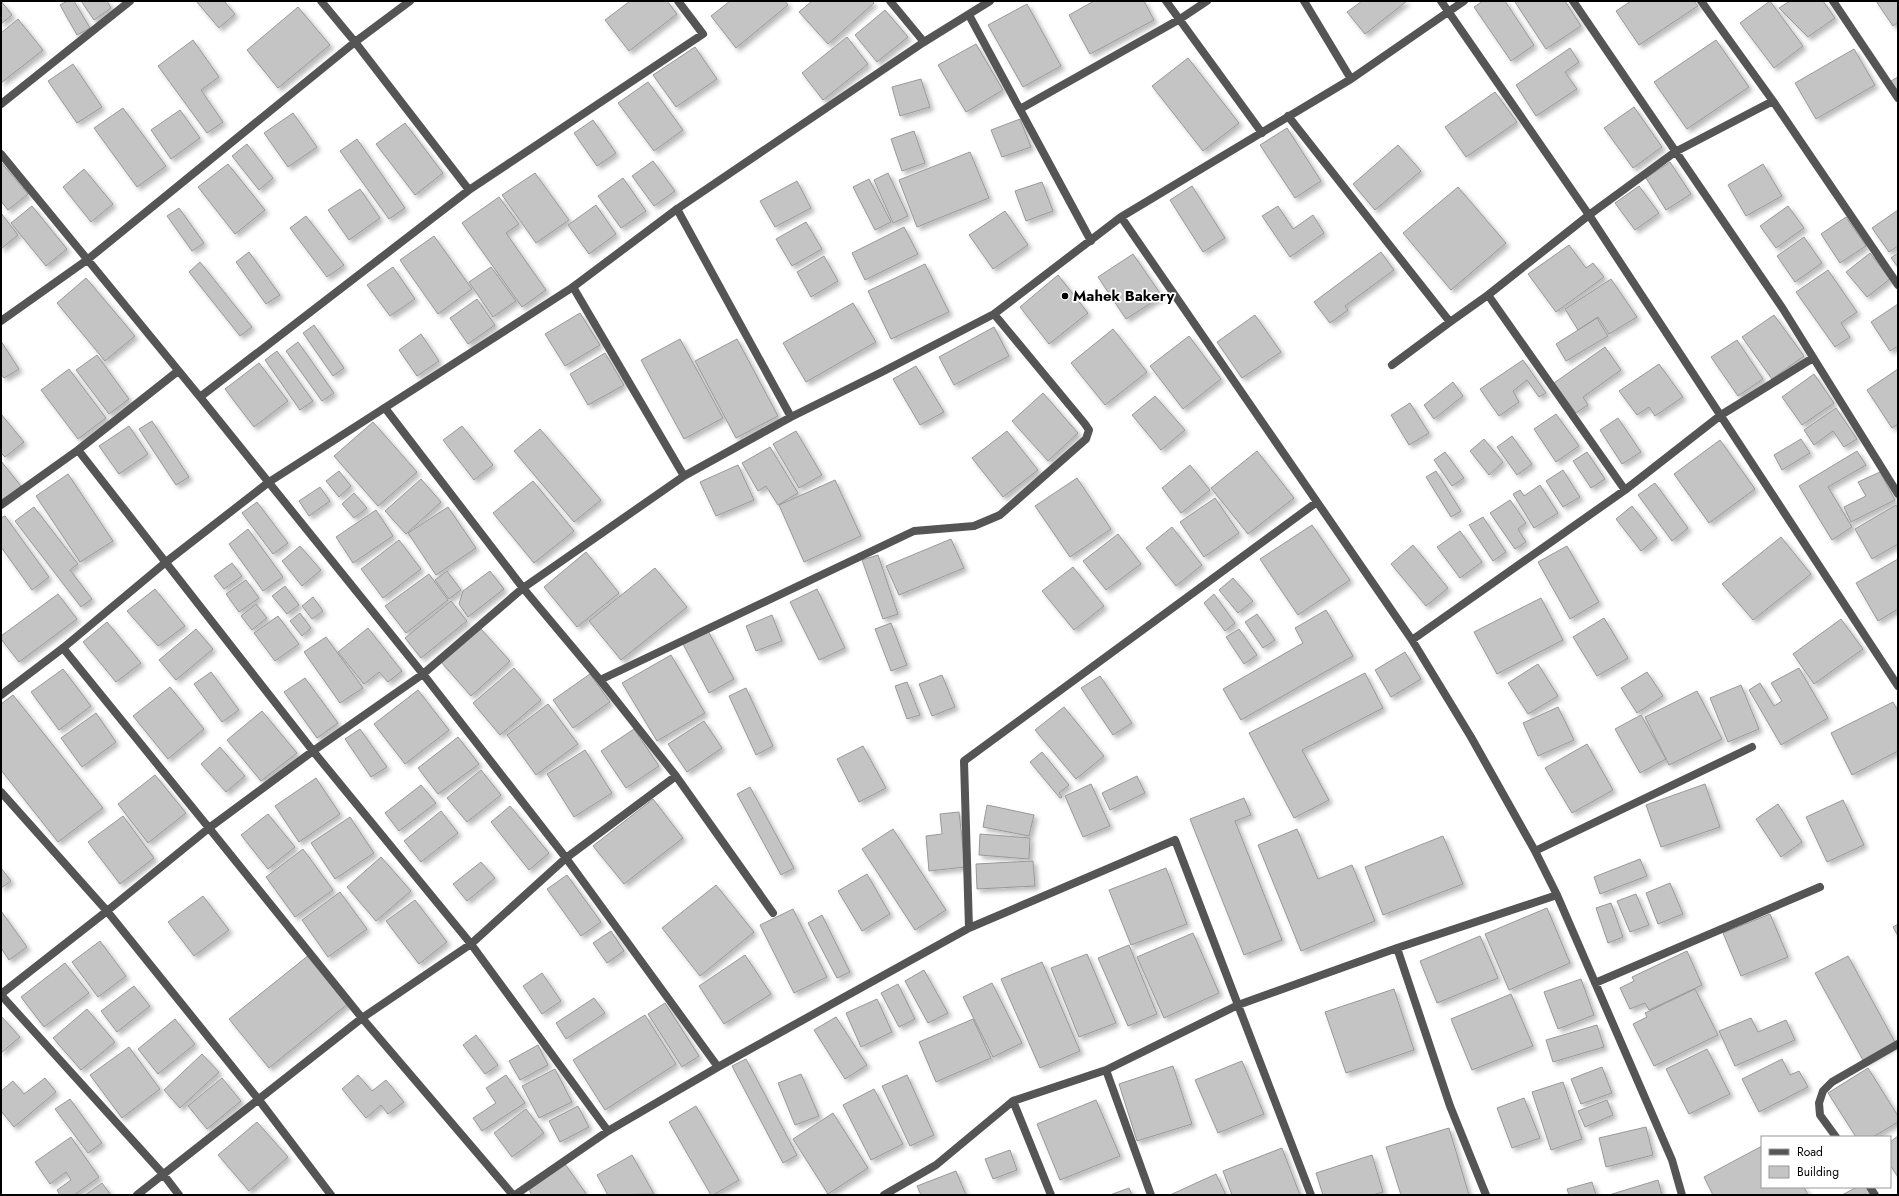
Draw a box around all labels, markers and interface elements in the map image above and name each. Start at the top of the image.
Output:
place label: Mahek Bakery [1073,285,1174,307]
marker: Mahek Bakery [1060,291,1070,301]
legend [1761,1136,1891,1188]
text: Road [1797,1143,1823,1161]
text: Building [1797,1163,1839,1181]

